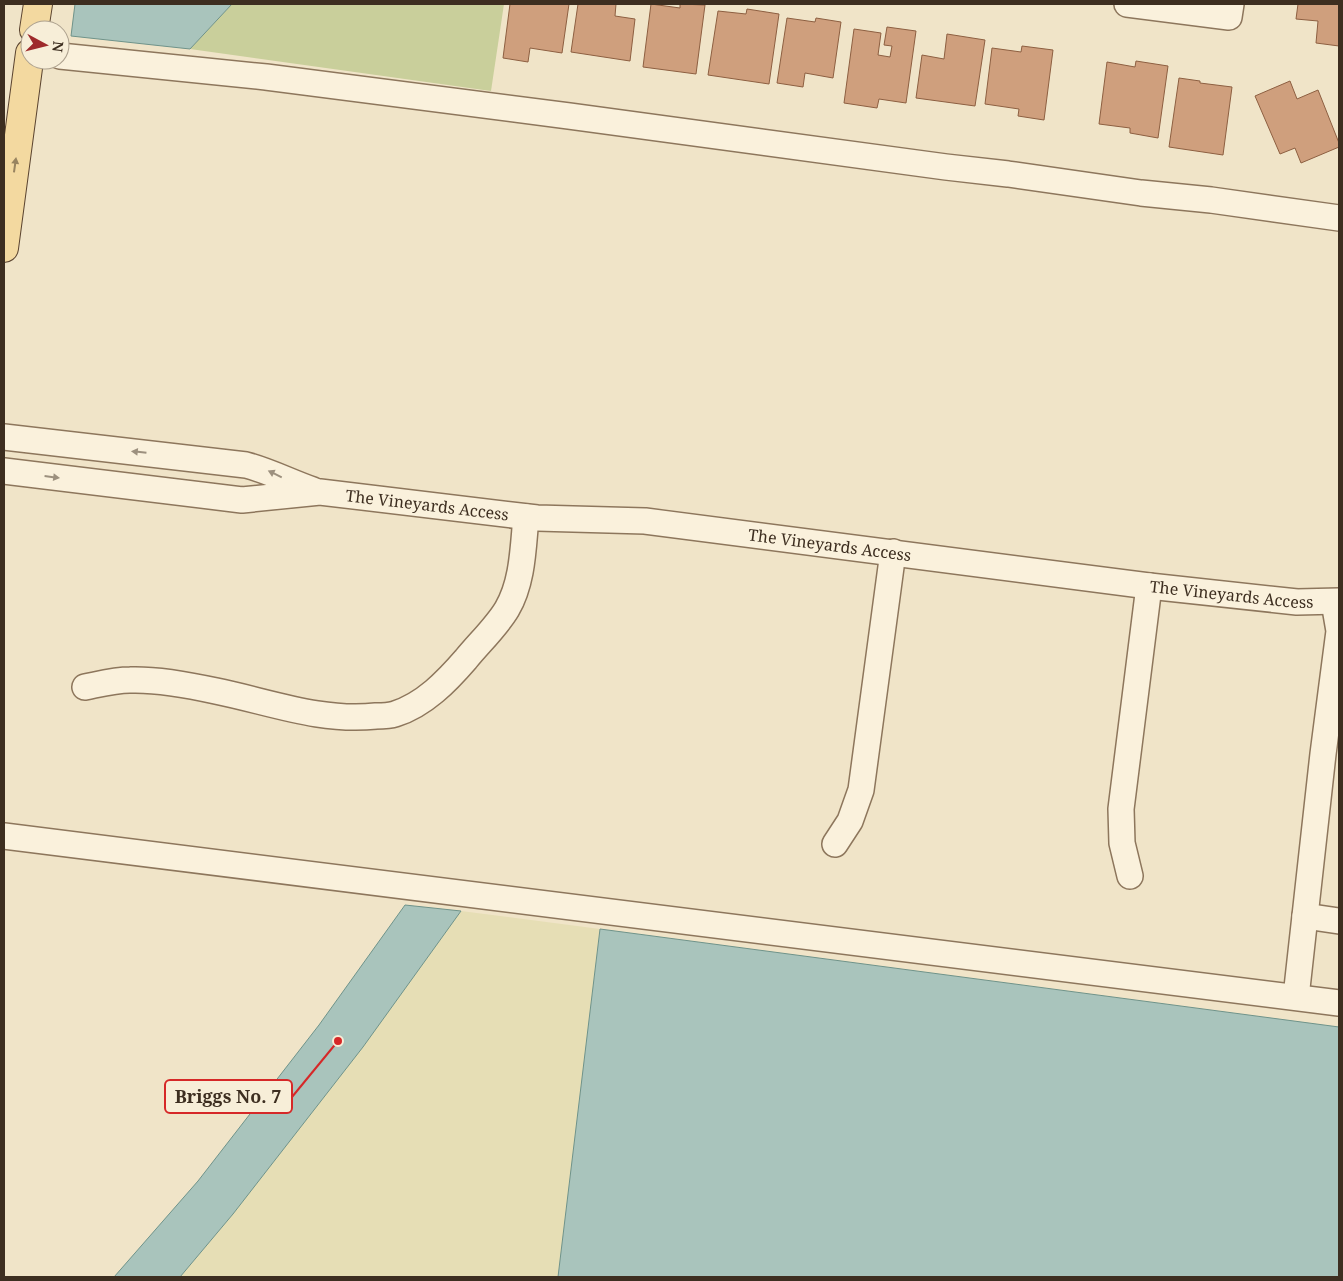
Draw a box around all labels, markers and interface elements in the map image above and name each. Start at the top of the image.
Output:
north arrow [20,20,70,70]
text: N [48,40,69,53]
one-way arrow [11,157,19,173]
one-way arrow [130,448,146,456]
one-way arrow [268,470,282,478]
one-way arrow [44,473,60,481]
street label: The Vineyards Access [344,484,510,526]
street label: The Vineyards Access [747,523,912,566]
street label: The Vineyards Access [1149,575,1314,613]
callout: Briggs No. 7 [165,1080,292,1113]
text: Briggs No. 7 [175,1084,281,1108]

